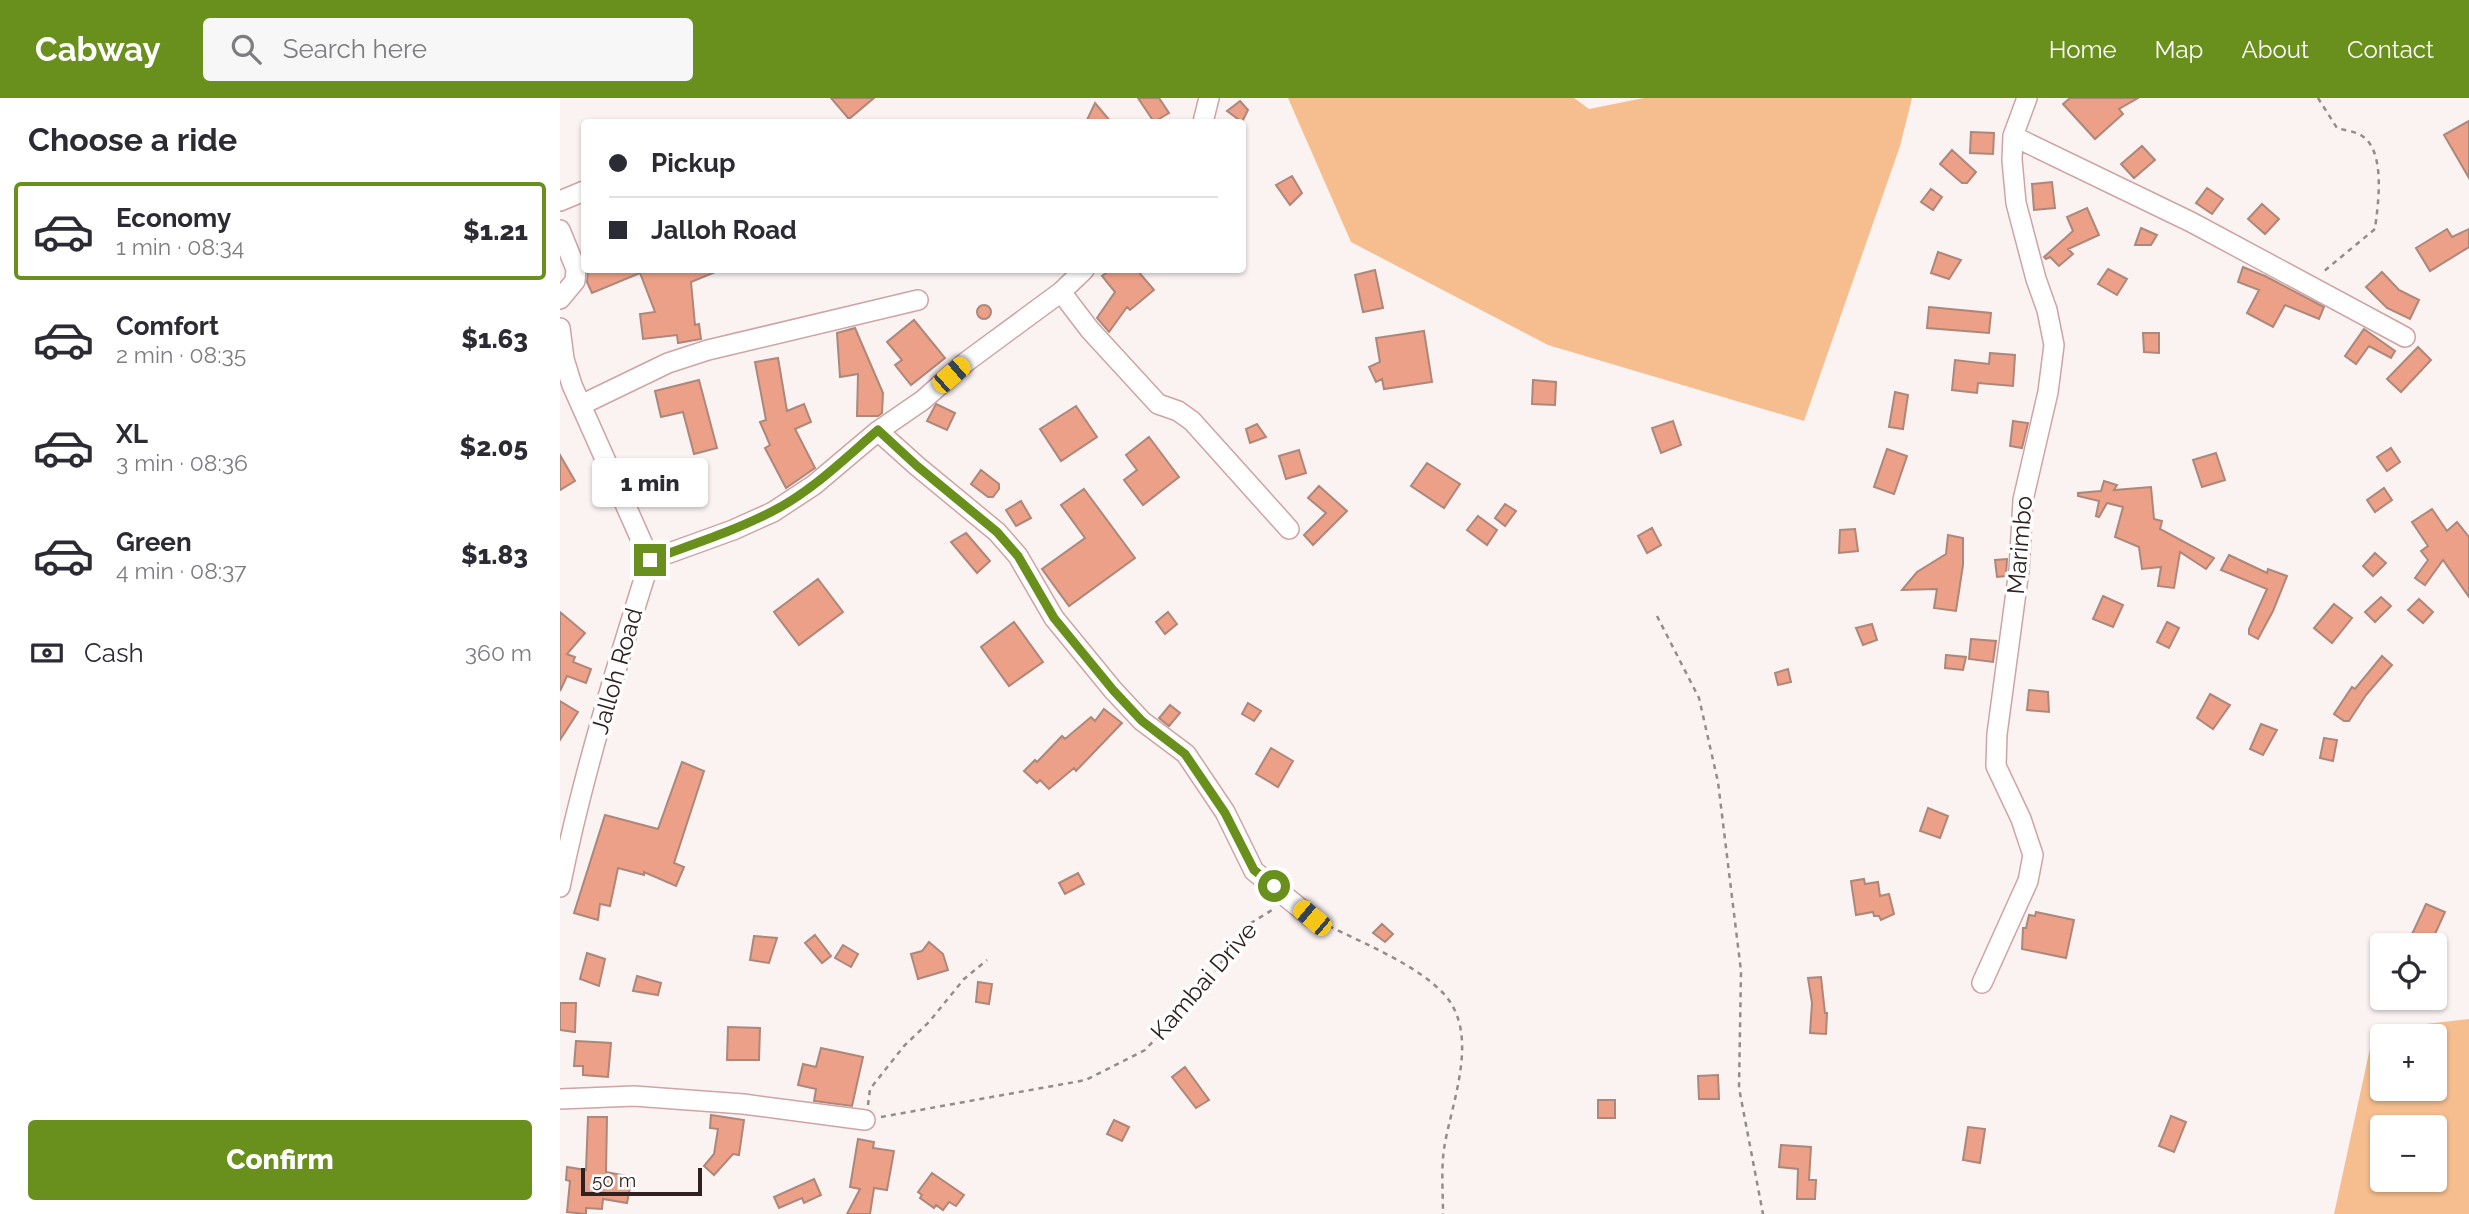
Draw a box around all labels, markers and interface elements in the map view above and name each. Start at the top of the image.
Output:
search box [203,18,693,81]
text: Cabway [35,30,161,69]
icon: search [227,30,265,68]
text: Search here [283,34,427,64]
text: Home [2049,35,2117,64]
text: Map [2155,35,2203,64]
text: About [2241,35,2309,64]
text: Contact [2347,35,2434,64]
text: Choose a ride [28,121,237,158]
text: Pickup [651,148,736,178]
icon: car [32,200,95,263]
text: Economy [116,203,231,233]
text: Jalloh Road [651,215,797,245]
text: $1.21 [463,216,528,246]
text: 1 min · 08:34 [116,233,244,260]
icon: car [32,308,95,371]
text: Comfort [116,311,219,341]
text: $1.63 [461,324,528,354]
text: 2 min · 08:35 [116,341,246,368]
car [929,353,974,397]
icon: car [32,416,95,479]
text: XL [116,419,148,449]
text: $2.05 [460,432,528,462]
text: 3 min · 08:36 [116,449,248,476]
callout: 1 min [592,458,708,508]
text: 1 min [620,469,680,496]
street label: Marimbo [2001,494,2038,595]
icon: car [32,524,95,587]
text: Green [116,527,192,557]
text: $1.83 [461,540,528,570]
route end [634,544,666,576]
text: 4 min · 08:37 [116,557,247,584]
street label: Jalloh Road [585,605,648,737]
icon: cash [28,634,66,672]
text: Cash [84,638,144,668]
text: 360 m [465,639,532,666]
route start [1258,870,1290,902]
car [1290,896,1335,940]
street label: Kambai Drive [1144,916,1263,1046]
map controls [2370,933,2447,1192]
button: locate [2370,933,2447,1010]
button: + [2370,1024,2447,1101]
button: − [2370,1115,2447,1192]
button: Confirm [28,1120,532,1200]
scale bar [581,1165,702,1197]
text: 50 m [592,1169,636,1191]

